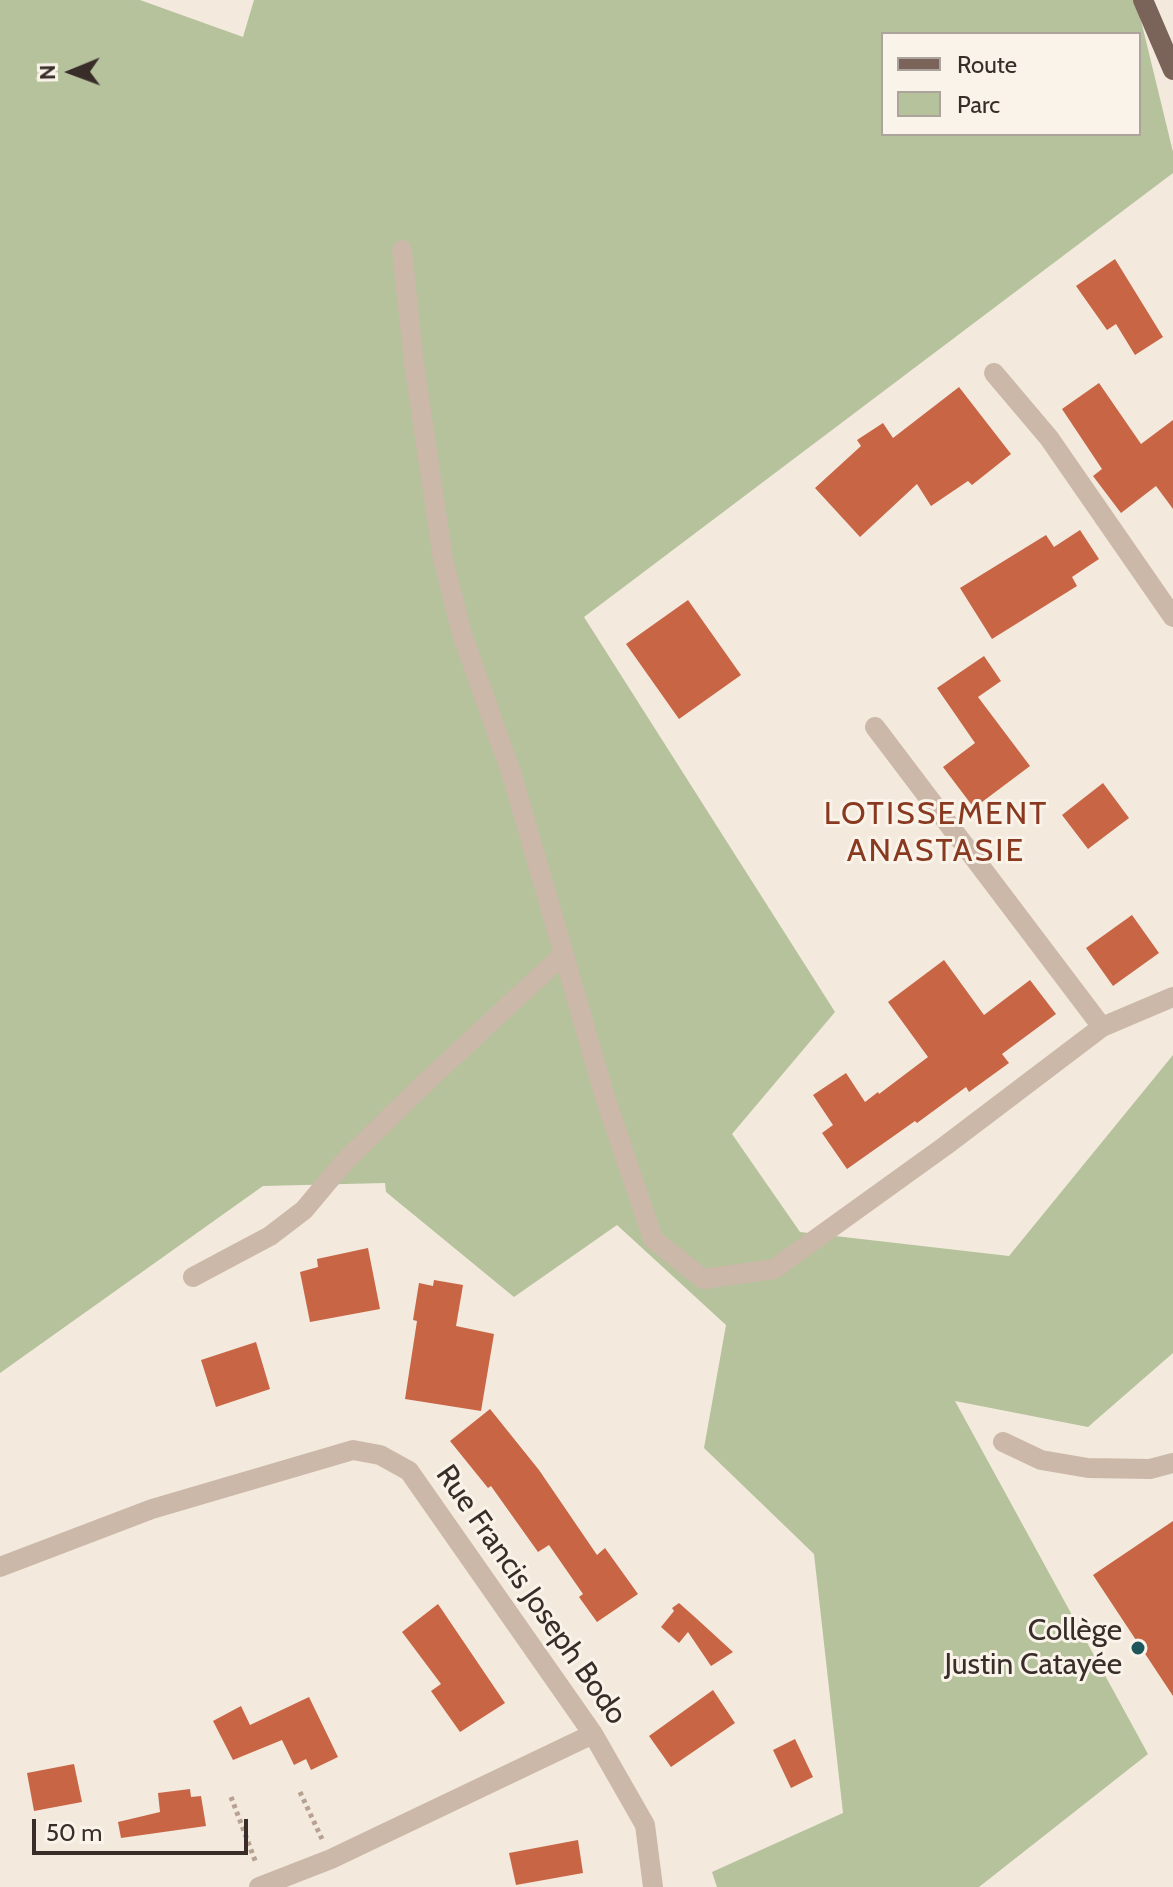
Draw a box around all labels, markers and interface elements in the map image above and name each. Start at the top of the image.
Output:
north arrow [32,32,112,112]
legend [881,32,1141,136]
text: Route [957,50,1017,79]
text: N [34,64,61,80]
text: Parc [957,90,1000,119]
district label: LOTISSEMENT ANASTASIE [824,796,1048,871]
street label: Rue Francis Joseph Bodo [428,1458,634,1732]
place label: Collège Justin Catayée [944,1613,1122,1684]
marker: Collège Justin Catayée [1129,1639,1147,1657]
scale bar [36,1803,252,1853]
text: 50 m [46,1818,102,1847]

